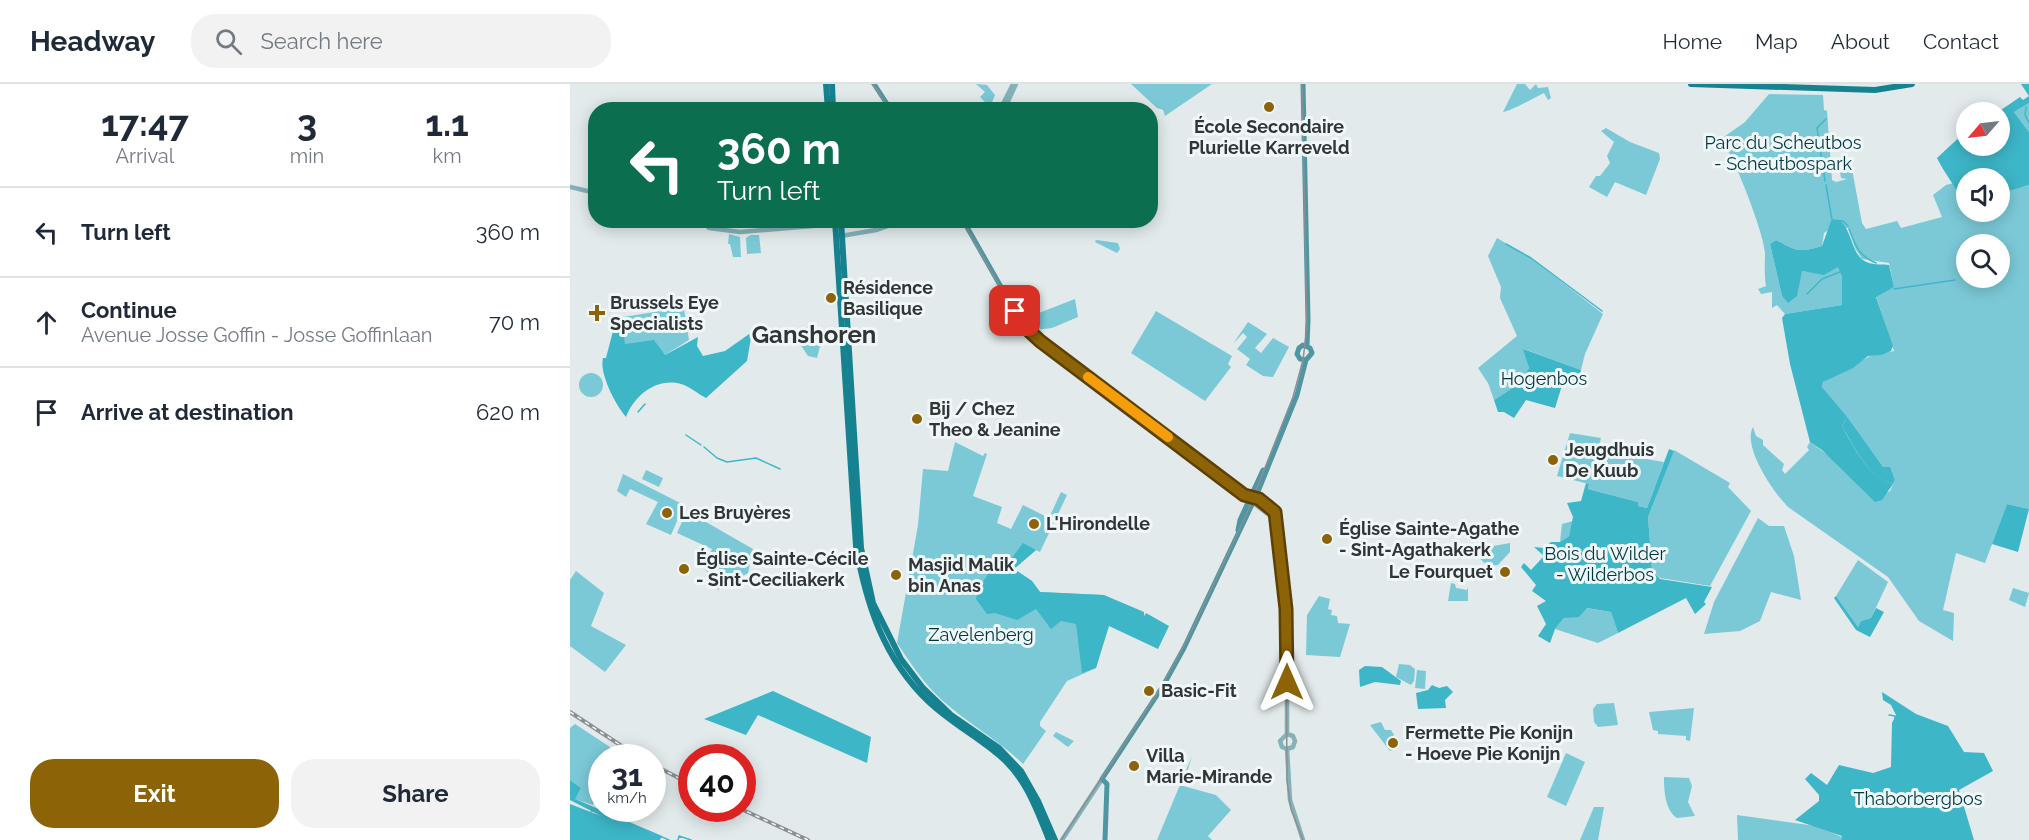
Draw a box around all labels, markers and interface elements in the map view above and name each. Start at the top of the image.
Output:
search box [191,14,611,68]
text: Headway [30,25,155,58]
icon: search [212,25,245,58]
text: Search here [260,28,383,54]
text: Home [1663,29,1722,54]
text: Map [1755,29,1798,54]
text: About [1831,29,1890,54]
text: Contact [1923,29,1999,54]
marker: École Secondaire Plurielle Karreveld [1262,100,1276,114]
text: 17:47 [101,102,189,144]
text: 3 [297,102,317,144]
text: 1.1 [425,102,469,144]
north arrow [1956,102,2010,156]
map controls [1956,102,2010,288]
place label: École Secondaire Plurielle Karreveld [1188,116,1350,158]
text: 360 m [717,125,841,174]
icon: left [618,126,696,204]
park label: Parc du Scheutbos - Scheutbospark [1705,132,1862,174]
text: Arrival [116,144,174,168]
text: min [290,144,324,168]
text: km [433,144,462,168]
button: sound [1956,168,2010,222]
text: Turn left [717,175,820,206]
icon: left [30,216,63,249]
text: Turn left [81,219,171,245]
text: 360 m [476,219,540,245]
button: search [1956,234,2010,288]
place label: Résidence Basilique [843,277,933,319]
pin [989,285,1040,336]
marker: Résidence Basilique [824,291,838,305]
place label: Brussels Eye Specialists [610,292,719,334]
icon: arrive [998,294,1031,327]
text: Continue [81,297,177,323]
marker: Brussels Eye Specialists [588,304,606,322]
icon: ahead [30,306,63,339]
text: 70 m [489,309,540,335]
district label: Ganshoren [752,320,876,349]
text: Avenue Josse Goffin - Josse Goffinlaan [81,323,433,347]
park label: Hogenbos [1501,368,1588,389]
icon: arrive [30,396,63,429]
place label: Bij / Chez Theo & Jeanine [929,398,1061,440]
text: Arrive at destination [81,399,294,425]
text: 620 m [476,399,540,425]
marker: Bij / Chez Theo & Jeanine [910,412,924,426]
place label: Jeugdhuis De Kuub [1565,439,1654,481]
marker: Jeugdhuis De Kuub [1546,453,1560,467]
place label: Les Bruyères [679,502,791,523]
marker: Les Bruyères [660,506,674,520]
place label: L'Hirondelle [1046,513,1150,534]
marker: L'Hirondelle [1027,517,1041,531]
place label: Église Sainte-Agathe - Sint-Agathakerk [1339,518,1519,560]
marker: Église Sainte-Agathe - Sint-Agathakerk [1320,532,1334,546]
park label: Bois du Wilder - Wilderbos [1544,543,1666,585]
place label: Église Sainte-Cécile - Sint-Ceciliakerk [696,548,869,590]
place label: Masjid Malik bin Anas [908,554,1015,596]
place label: Le Fourquet [1389,561,1493,582]
marker: Église Sainte-Cécile - Sint-Ceciliakerk [677,562,691,576]
marker: Le Fourquet [1498,565,1512,579]
marker: Masjid Malik bin Anas [889,568,903,582]
park label: Zavelenberg [928,624,1034,645]
position arrow [1255,650,1319,714]
place label: Basic-Fit [1161,680,1237,701]
marker: Basic-Fit [1142,684,1156,698]
place label: Fermette Pie Konijn - Hoeve Pie Konijn [1405,722,1573,764]
marker: Fermette Pie Konijn - Hoeve Pie Konijn [1386,736,1400,750]
speed limit sign: 40 [678,744,756,822]
place label: Villa Marie-Mirande [1146,745,1273,787]
text: 31 [611,758,643,793]
button: Exit [30,759,279,828]
button: Share [291,759,540,828]
marker: Villa Marie-Mirande [1127,759,1141,773]
park label: Thaborbergbos [1854,788,1983,809]
text: km/h [607,789,647,807]

